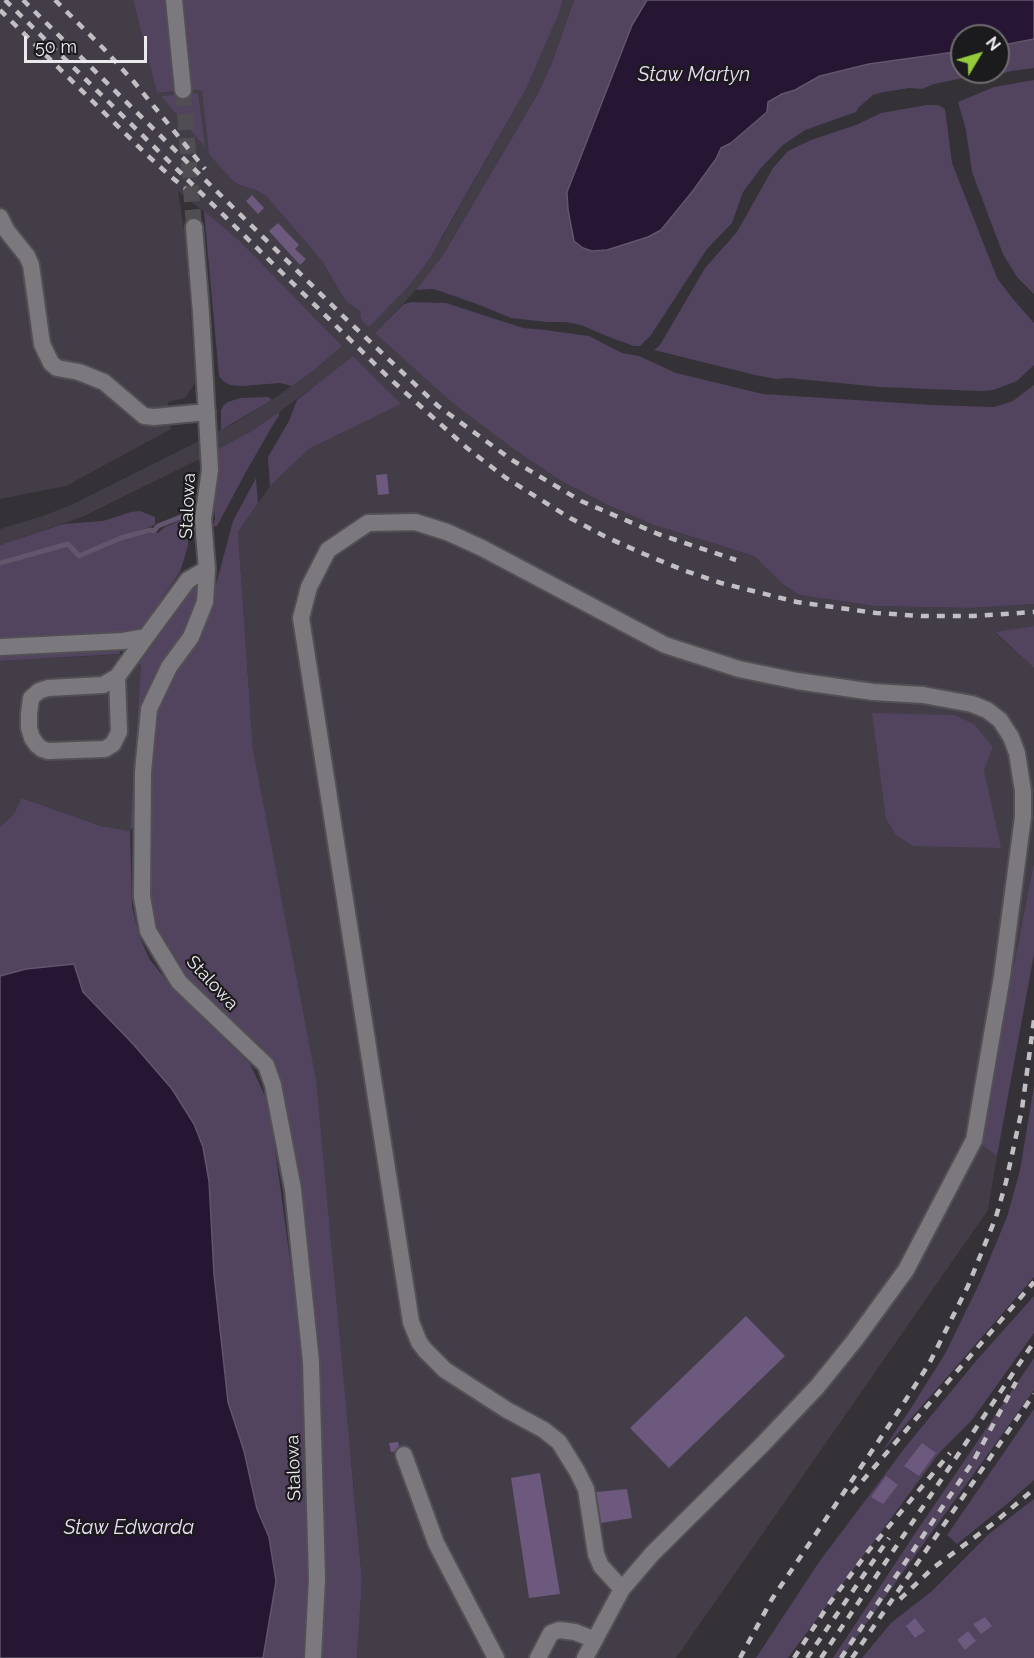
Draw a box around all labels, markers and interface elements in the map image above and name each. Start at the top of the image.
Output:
scale bar [27,24,150,62]
north arrow [950,24,1010,84]
text: N [982,33,1004,55]
text: 50 m [35,36,77,57]
water label: Staw Martyn [638,63,750,87]
street label: Stalowa [175,472,201,540]
street label: Stalowa [182,951,242,1015]
street label: Stalowa [282,1435,306,1501]
water label: Staw Edwarda [64,1516,194,1540]

